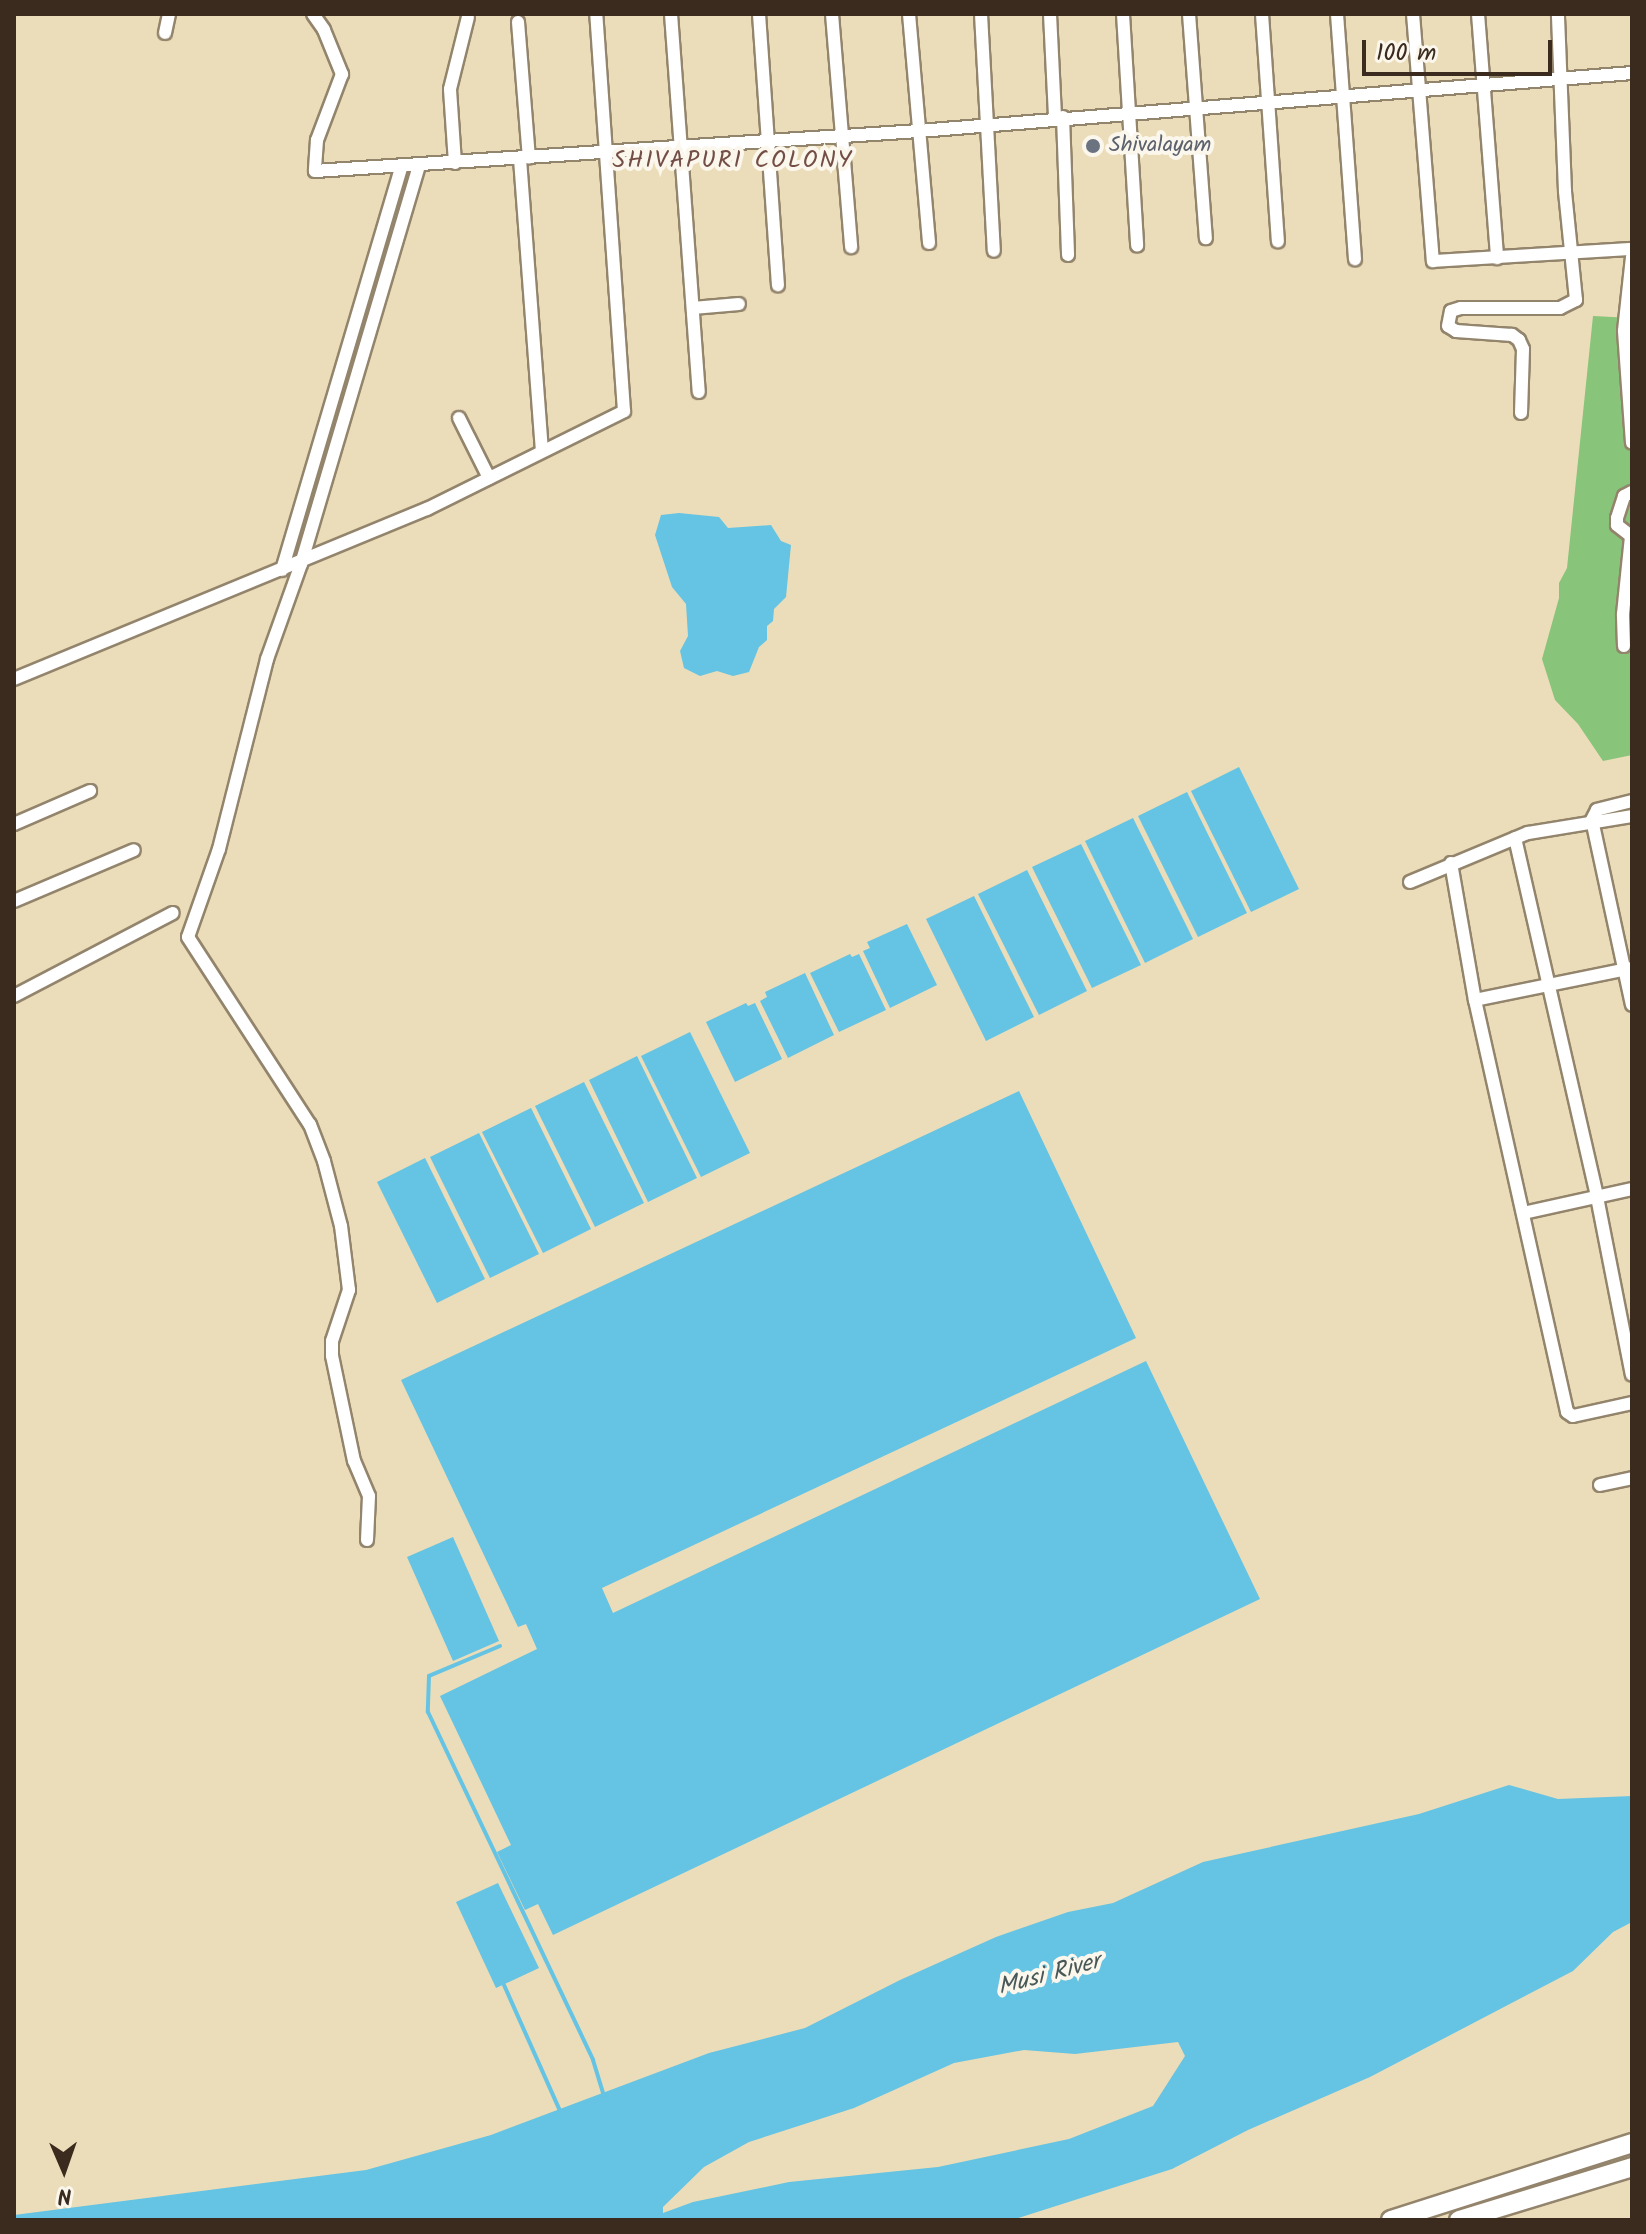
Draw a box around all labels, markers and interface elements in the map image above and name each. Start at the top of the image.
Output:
scale bar [1366,24,1556,74]
text: 100 m [1376,34,1436,73]
place label: Shivalayam [1109,133,1211,159]
marker: Shivalayam [1084,137,1102,155]
district label: SHIVAPURI COLONY [612,147,854,175]
water label: Musi River [995,1948,1103,2002]
north arrow [24,2130,104,2210]
text: N [57,2177,72,2212]

